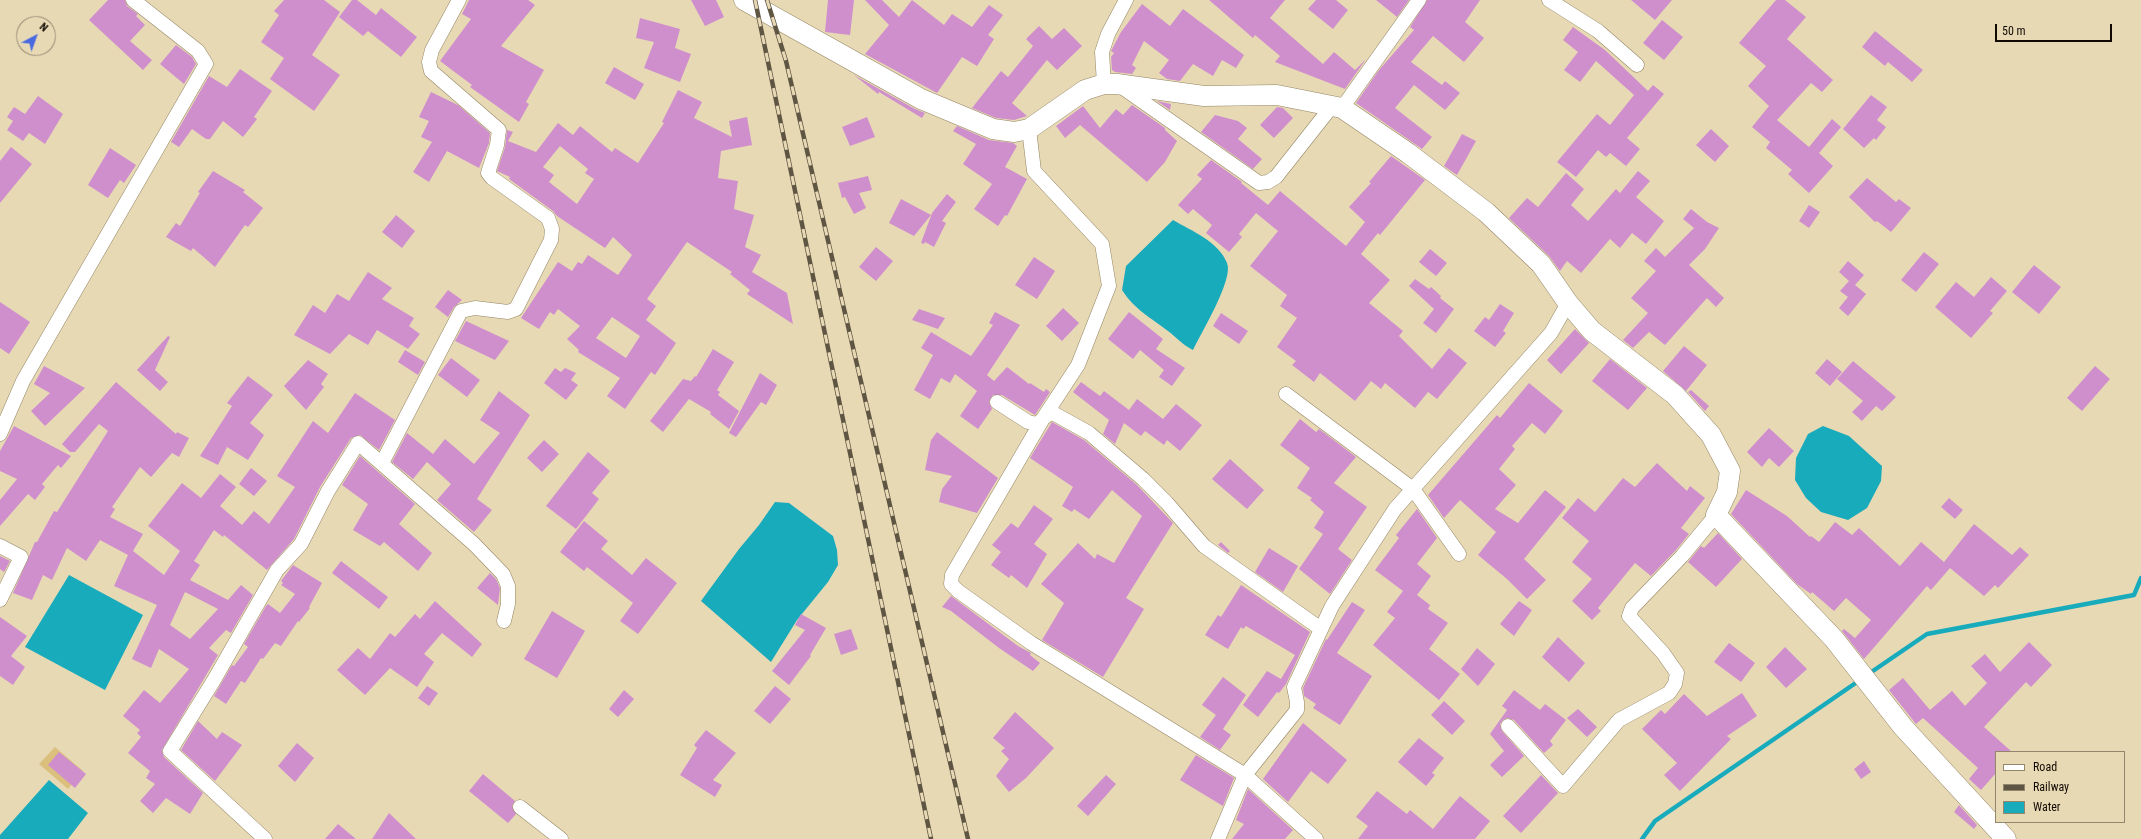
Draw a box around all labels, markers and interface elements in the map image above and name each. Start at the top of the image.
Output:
north arrow [16,16,56,56]
scale bar [1997,16,2114,42]
text: N [37,20,50,34]
text: 50 m [2002,24,2026,38]
legend [1995,751,2125,823]
text: Road [2033,760,2057,774]
text: Railway [2033,780,2069,794]
text: Water [2033,800,2061,814]

